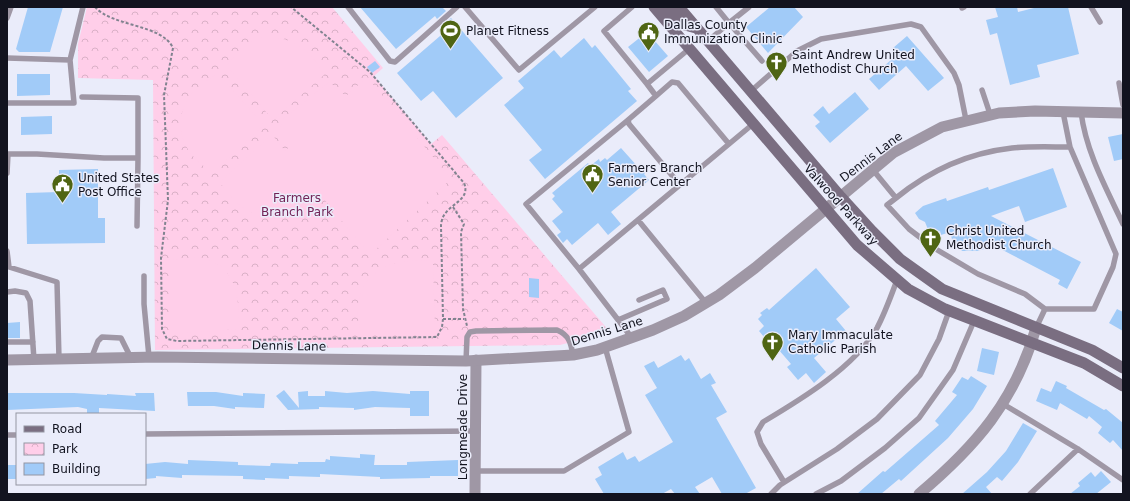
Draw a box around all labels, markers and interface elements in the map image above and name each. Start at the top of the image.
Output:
sports icon: Planet Fitness [438,18,464,51]
place label: Dallas County Immunization Clinic [664,18,783,46]
public building icon: Dallas County Immunization Clinic [635,19,661,52]
place label: Planet Fitness [466,24,549,38]
place label: Saint Andrew United Methodist Church [792,48,915,76]
church icon: Saint Andrew United Methodist Church [764,49,790,82]
street label: Dennis Lane [837,129,905,185]
place label: Farmers Branch Senior Center [608,161,702,189]
public building icon: Farmers Branch Senior Center [579,162,605,195]
street label: Valwood Parkway [801,162,881,248]
place label: United States Post Office [78,171,159,199]
public building icon: United States Post Office [49,172,75,205]
park label: Farmers Branch Park [261,191,333,219]
place label: Christ United Methodist Church [946,224,1052,252]
church icon: Christ United Methodist Church [917,225,943,258]
street label: Dennis Lane [569,313,645,349]
place label: Mary Immaculate Catholic Parish [788,328,893,356]
church icon: Mary Immaculate Catholic Parish [760,329,786,362]
street label: Dennis Lane [252,338,326,354]
street label: Longmeade Drive [456,374,470,480]
legend [16,413,146,485]
text: Road [52,422,82,436]
text: Park [52,442,78,456]
text: Building [52,462,101,476]

